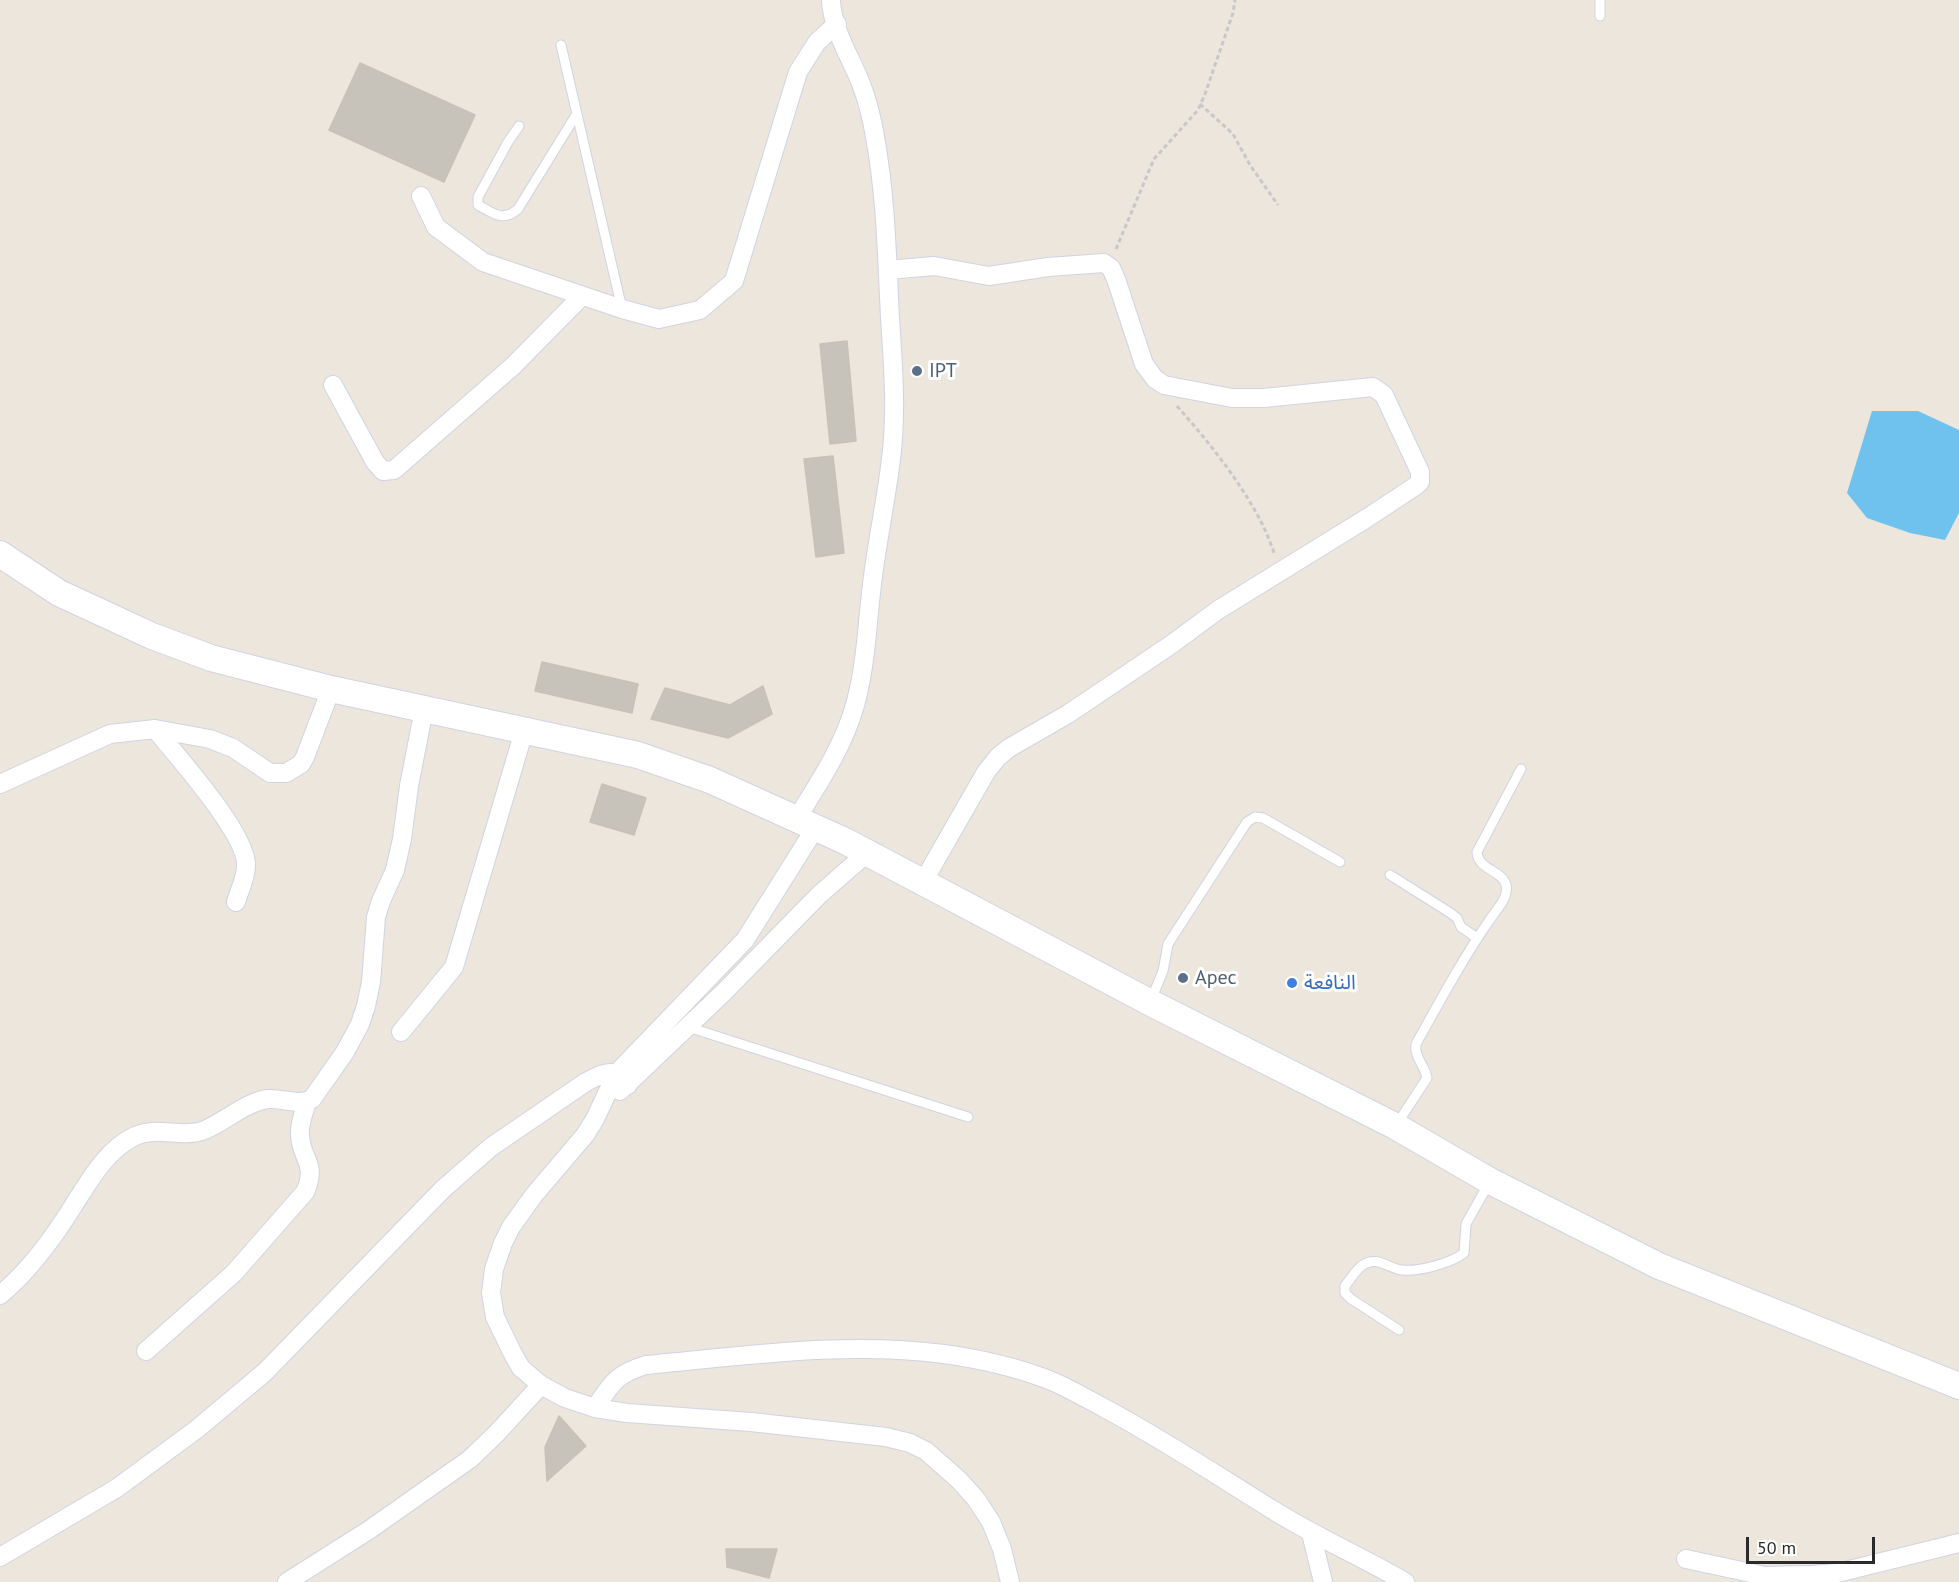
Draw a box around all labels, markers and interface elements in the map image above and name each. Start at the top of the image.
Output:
place label: IPT [929,359,957,383]
marker: IPT [910,364,924,378]
place label: Apec [1195,966,1236,990]
marker: Apec [1176,971,1190,985]
place label: النافعة [1304,971,1356,995]
marker: النافعة [1285,976,1299,990]
scale bar [1749,1525,1878,1563]
text: 50 m [1757,1536,1796,1559]

